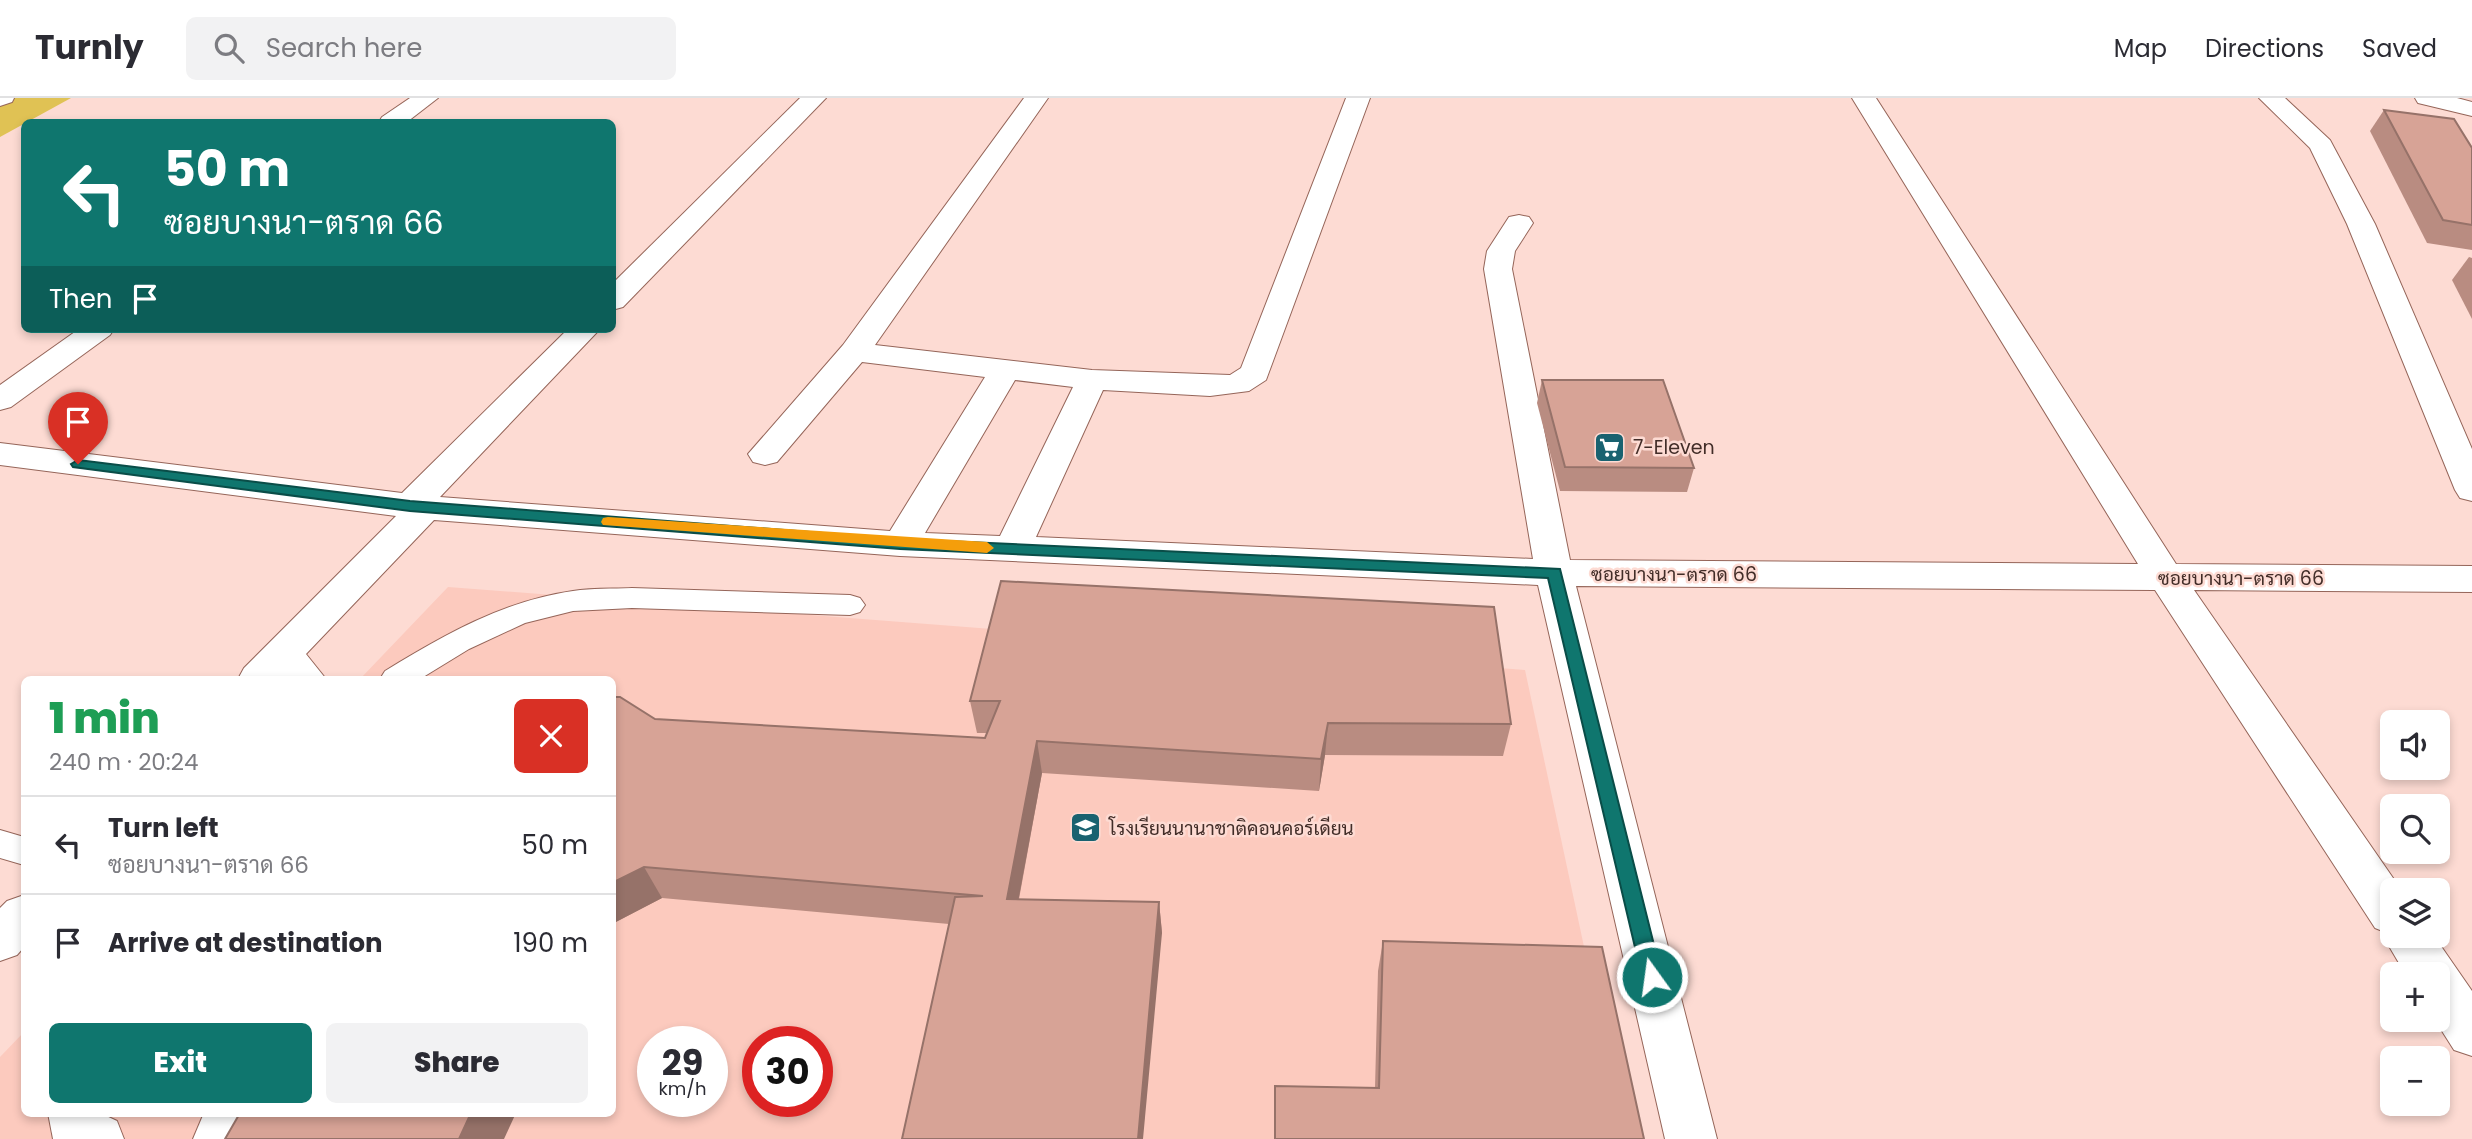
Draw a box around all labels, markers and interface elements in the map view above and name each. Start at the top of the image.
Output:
search box [186,17,676,80]
text: Turnly [35,24,144,71]
icon: search [210,29,248,67]
text: Search here [266,30,422,66]
text: Map [2114,32,2167,65]
text: Directions [2205,32,2324,65]
text: Saved [2362,32,2437,65]
text: 50 m [164,135,290,203]
icon: left [49,147,140,238]
text: ซอยบางนา-ตราด 66 [164,200,444,245]
icon: arrive [126,280,164,318]
text: Then [49,281,112,317]
pin [48,392,108,464]
icon: arrive [59,403,97,441]
supermarket icon: 7-Eleven [1593,430,1627,464]
place label: 7-Eleven [1633,434,1715,461]
street label: ซอยบางนา-ตราด 66 [1591,561,1757,588]
street label: ซอยบางนา-ตราด 66 [2158,565,2324,592]
text: 1 min [49,689,160,748]
button: close [514,699,588,773]
map controls [2380,710,2450,1116]
button: sound [2380,710,2450,780]
text: 240 m · 20:24 [49,746,198,778]
button: search [2380,794,2450,864]
text: Turn left [108,810,219,846]
school or university icon: โรงเรียนนานาชาติคอนคอร์เดียน [1069,811,1103,845]
place label: โรงเรียนนานาชาติคอนคอร์เดียน [1108,815,1354,842]
icon: left [49,826,87,864]
text: 50 m [522,827,588,863]
text: ซอยบางนา-ตราด 66 [108,849,309,881]
button: layers [2380,878,2450,948]
icon: arrive [49,924,87,962]
text: Arrive at destination [108,925,383,961]
text: 190 m [513,925,588,961]
position arrow [1615,940,1689,1014]
button: + [2380,962,2450,1032]
button: Exit [49,1023,312,1103]
button: Share [326,1023,588,1103]
speed limit sign: 30 [742,1026,833,1117]
text: 29 [662,1038,703,1087]
button: − [2380,1046,2450,1116]
text: km/h [659,1076,706,1101]

